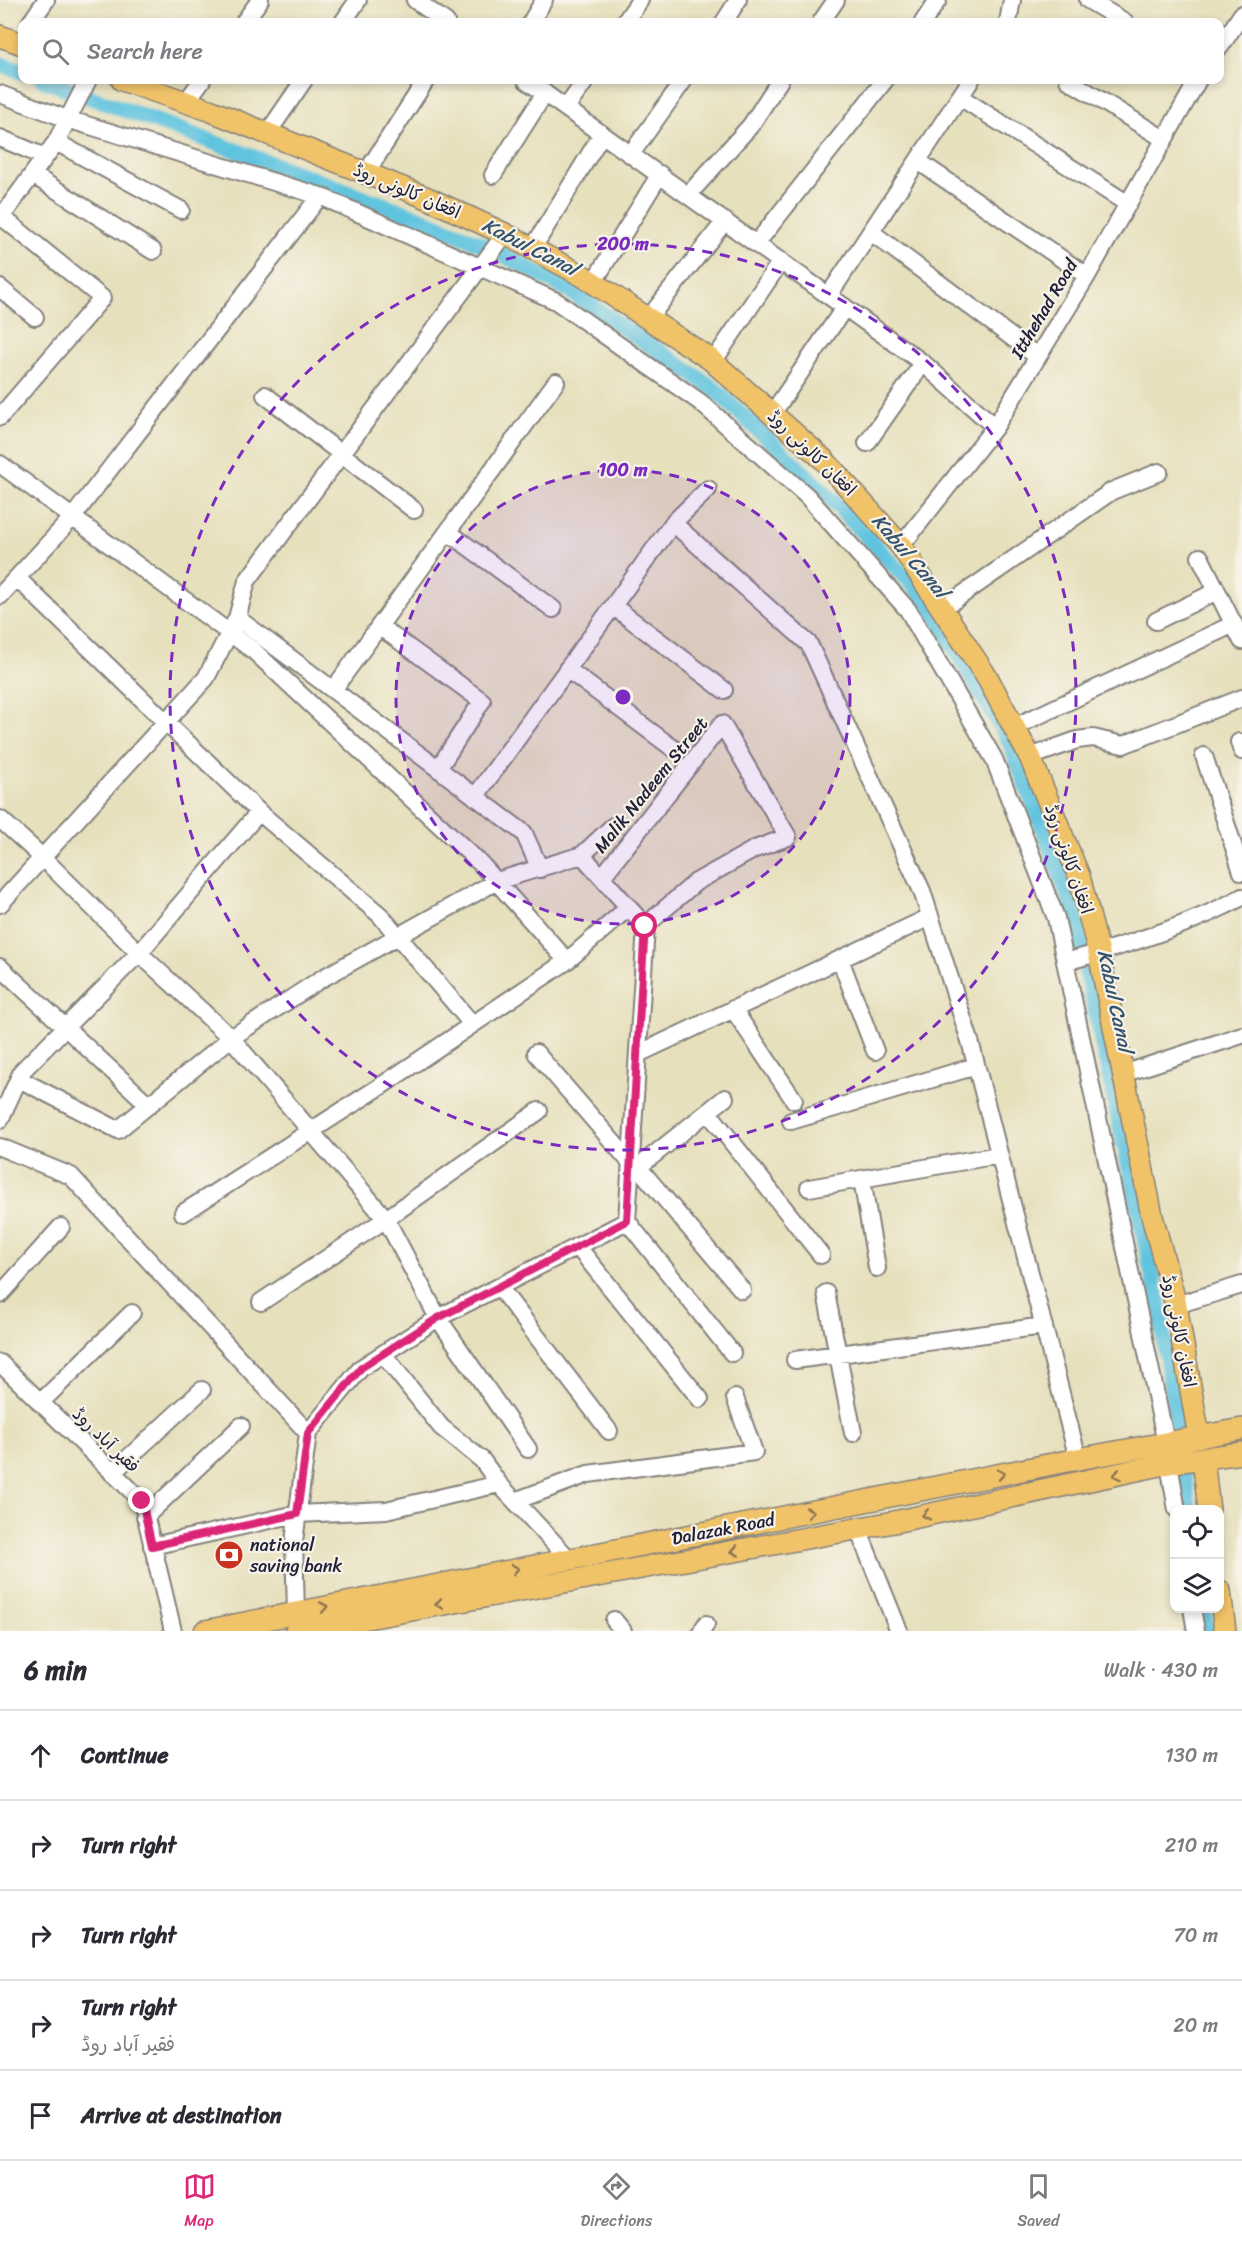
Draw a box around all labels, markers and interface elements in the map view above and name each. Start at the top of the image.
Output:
search box [18,18,1224,84]
text: Search here [87,32,203,71]
icon: search [39,35,72,68]
street label: افغان کالونی روڈ [348,154,466,228]
water label: Kabul Canal [476,208,588,288]
text: 200 m [596,228,649,260]
street label: Itthehad Road [1001,252,1087,366]
street label: افغان کالونی روڈ [760,402,864,504]
text: 100 m [599,454,648,486]
water label: Kabul Canal [863,505,960,610]
centre of rings [613,687,633,707]
street label: Malik Nadeem Street [586,709,717,861]
street label: افغان کالونی روڈ [1035,800,1103,918]
route start [631,912,657,938]
water label: Kabul Canal [1087,947,1144,1060]
street label: افغان کالونی روڈ [1152,1272,1206,1390]
street label: فقیر آباد روڈ [64,1399,148,1481]
one-way arrow [1112,1467,1122,1480]
one-way arrow [996,1468,1006,1481]
route end [128,1487,154,1513]
street label: Dalazak Road [669,1503,779,1555]
map controls [1170,1505,1224,1613]
button: locate [1170,1505,1224,1559]
one-way arrow [804,1506,814,1519]
one-way arrow [922,1508,932,1521]
place label: national saving bank [249,1529,343,1582]
bank icon: national saving bank [213,1539,245,1571]
one-way arrow [730,1545,739,1557]
button: layers [1170,1559,1224,1613]
one-way arrow [510,1563,520,1576]
one-way arrow [435,1597,445,1610]
one-way arrow [319,1601,329,1614]
text: 6 min [24,1647,87,1693]
text: Walk · 430 m [1104,1653,1218,1688]
text: Continue [81,1736,169,1775]
text: 130 m [1165,1738,1218,1773]
icon: ahead [24,1739,57,1772]
text: Turn right [81,1826,176,1865]
text: 210 m [1165,1828,1218,1863]
icon: right [24,1829,57,1862]
text: Turn right [81,1916,176,1955]
text: 70 m [1173,1918,1218,1953]
icon: right [24,1919,57,1952]
text: Turn right [81,1988,176,2027]
text: 20 m [1173,2008,1218,2043]
icon: right [24,2009,57,2042]
text: فقیر آباد روڈ [81,2027,175,2062]
text: Arrive at destination [81,2096,282,2135]
icon: arrive [24,2099,57,2132]
tab: Map [183,2170,216,2235]
tab: Directions [581,2170,652,2235]
tab: Saved [1017,2170,1059,2235]

